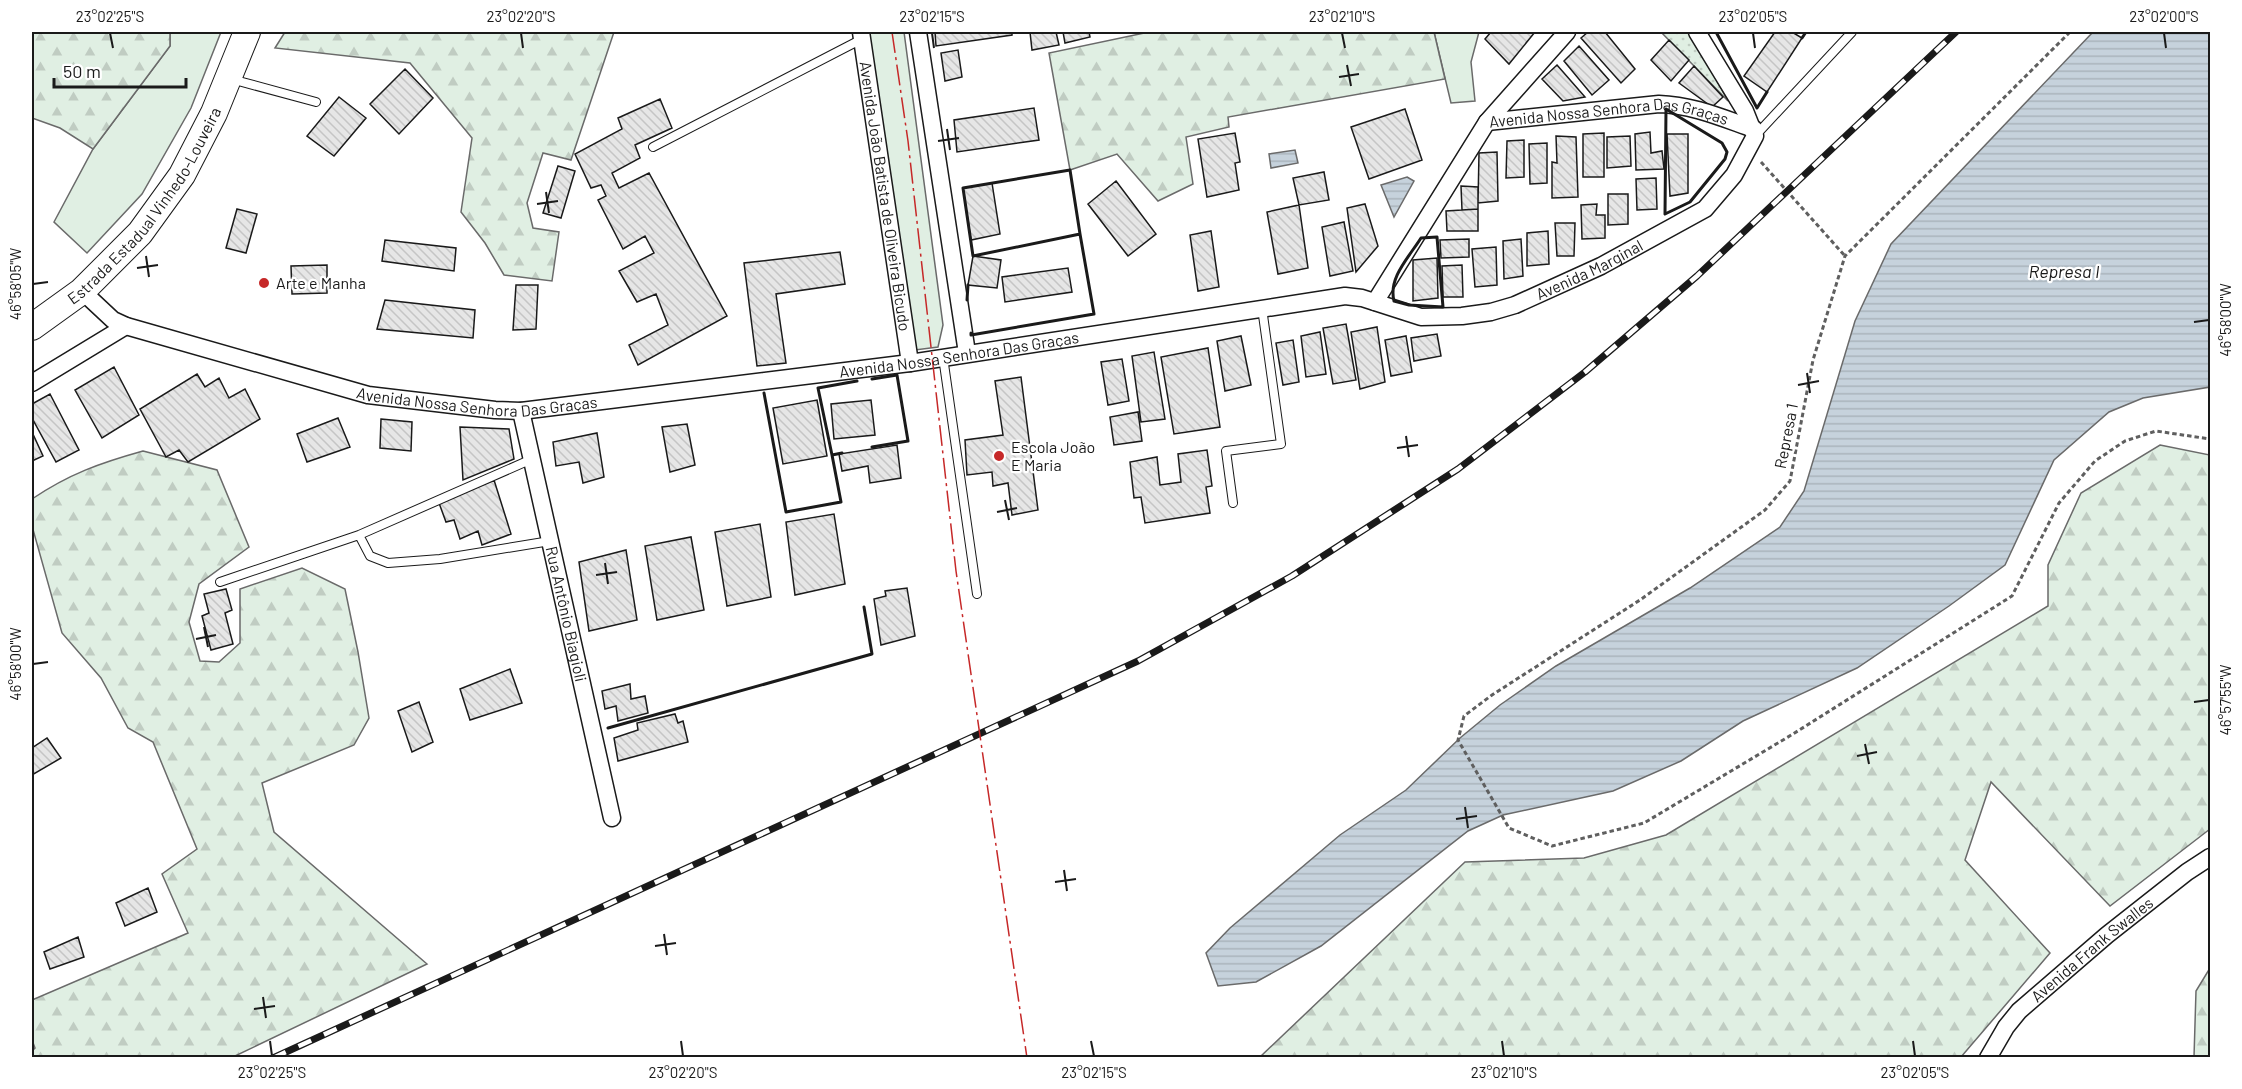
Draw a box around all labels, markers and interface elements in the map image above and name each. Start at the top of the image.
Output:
text: 23°02'25"S [76,7,144,25]
text: 23°02'20"S [486,7,556,25]
text: 23°02'15"S [899,7,965,25]
text: 23°02'10"S [1309,7,1375,25]
text: 23°02'05"S [1719,7,1787,25]
text: 23°02'00"S [2129,7,2199,25]
scale bar [54,51,186,89]
text: 50 m [63,60,101,82]
street label: Avenida João Batista de Oliveira Bicudo [856,60,915,332]
street label: Avenida Nossa Senhora Das Graças [1488,94,1731,131]
street label: Estrada Estadual Vinhedo-Louveira [63,104,224,308]
street label: Avenida Marginal [1533,235,1646,303]
text: 46°58'05"W [6,248,24,320]
water label: Represa I [2029,260,2100,282]
place label: Arte e Manha [276,273,366,292]
marker: Arte e Manha [257,276,271,290]
text: 46°58'00"W [2216,283,2234,357]
street label: Avenida Nossa Senhora Das Graças [838,327,1080,381]
street label: Avenida Nossa Senhora Das Graças [355,382,598,420]
street label: Represa 1 [1770,402,1801,470]
place label: Escola João E Maria [1011,437,1095,474]
marker: Escola João E Maria [992,449,1006,463]
street label: Rua Antônio Biagioli [542,544,591,684]
text: 46°58'00"W [6,627,24,701]
text: 46°57'55"W [2216,664,2234,736]
street label: Avenida Frank Swalles [2027,893,2156,1005]
text: 23°02'25"S [238,1063,306,1081]
text: 23°02'20"S [648,1063,718,1081]
text: 23°02'15"S [1061,1063,1127,1081]
text: 23°02'10"S [1471,1063,1537,1081]
text: 23°02'05"S [1881,1063,1949,1081]

